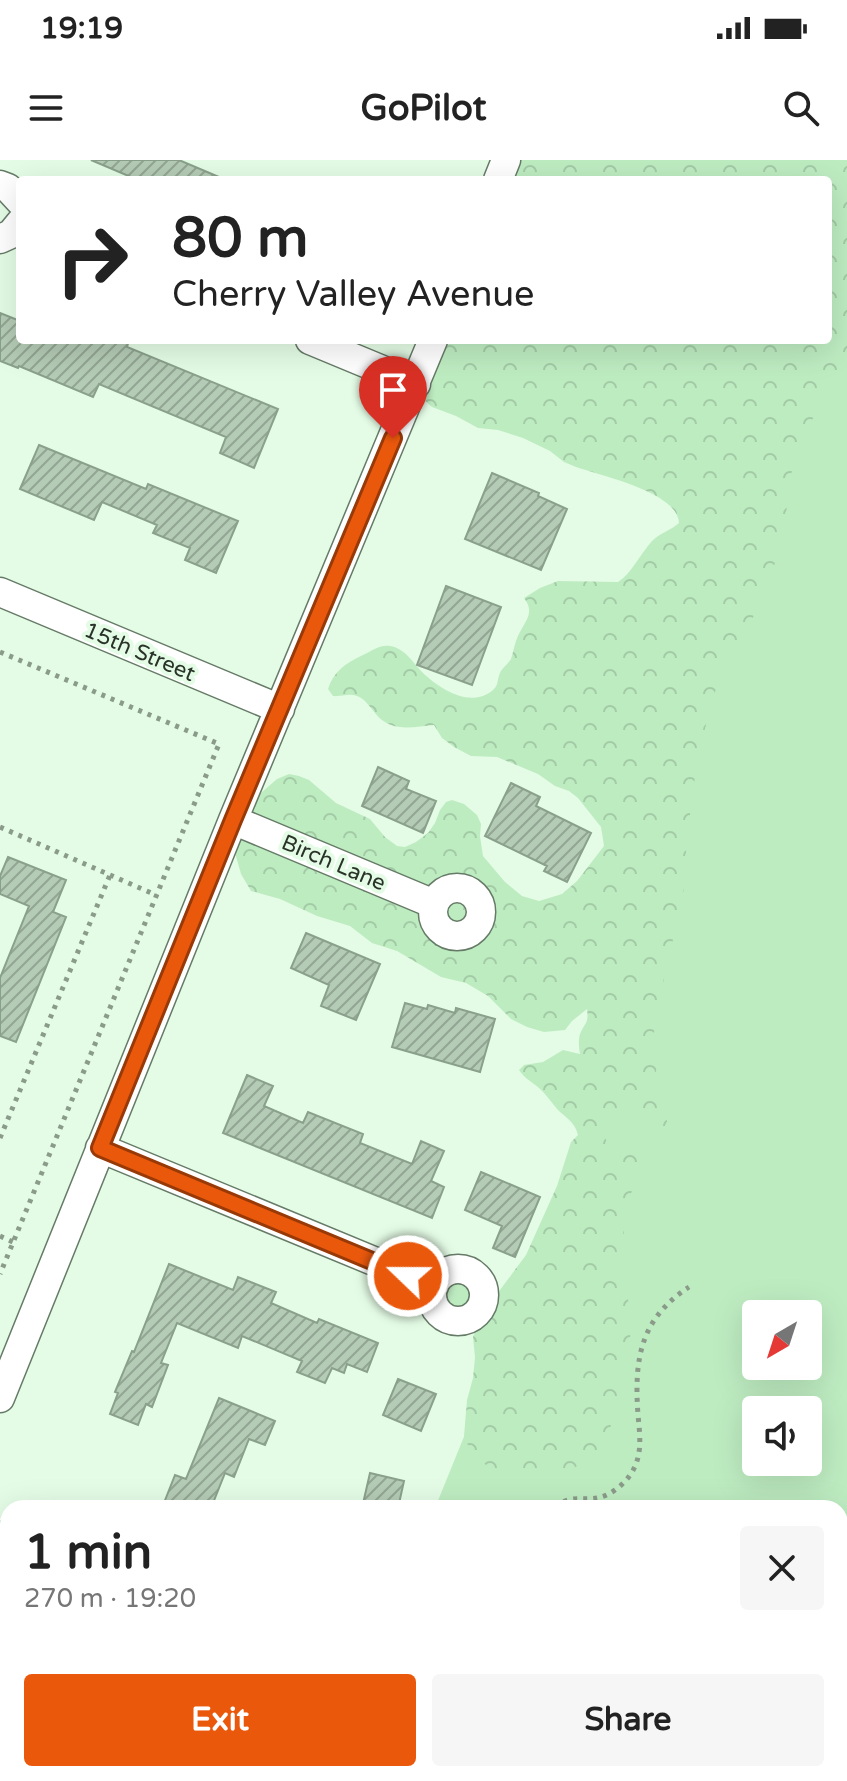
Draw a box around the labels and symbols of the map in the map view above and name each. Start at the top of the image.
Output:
pin [359,356,427,438]
street label: 15th Street [80,617,199,687]
street label: Birch Lane [278,829,389,896]
position arrow [366,1234,450,1318]
north arrow [742,1300,822,1380]

